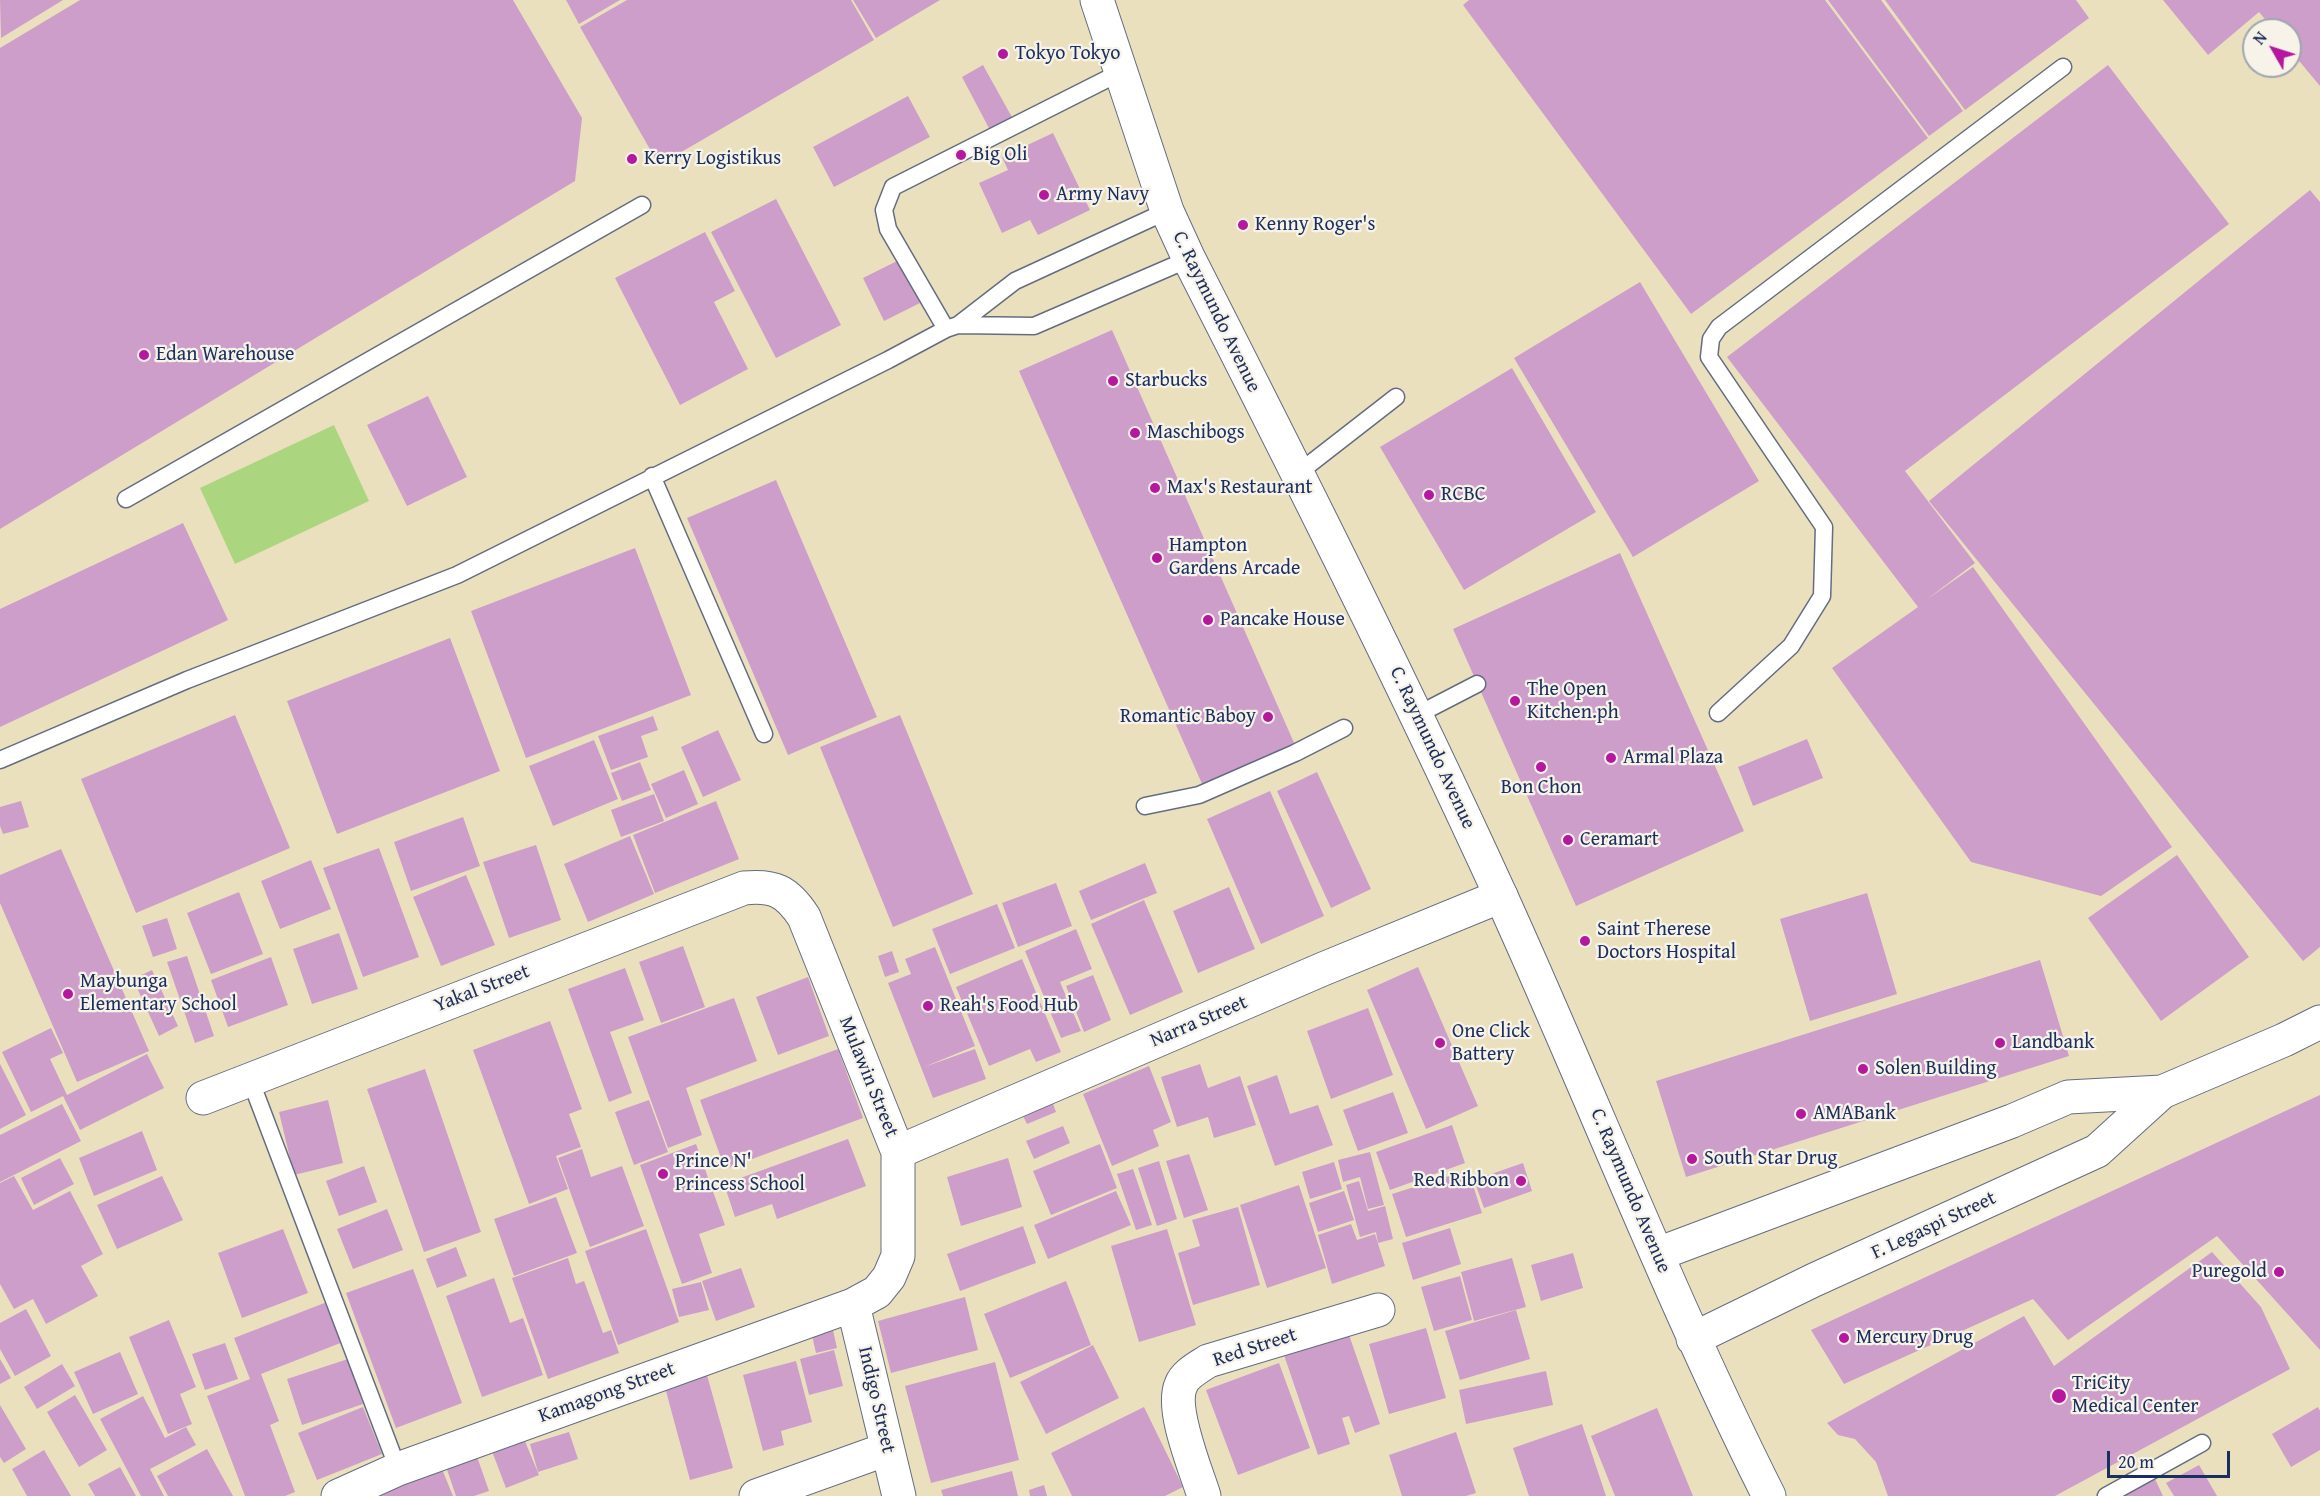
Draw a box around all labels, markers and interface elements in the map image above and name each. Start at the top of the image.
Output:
north arrow [2242,18,2302,78]
text: N [2247,26,2272,50]
place label: Tokyo Tokyo [1015,42,1121,66]
marker: Tokyo Tokyo [996,47,1010,61]
place label: Big Oli [973,143,1028,167]
place label: Kerry Logistikus [644,147,781,171]
marker: Big Oli [954,148,968,162]
marker: Kerry Logistikus [625,152,639,166]
place label: Army Navy [1056,183,1149,207]
marker: Army Navy [1037,188,1051,202]
place label: Kenny Roger's [1255,213,1375,237]
marker: Kenny Roger's [1236,218,1250,232]
street label: C. Raymundo Avenue [1167,228,1265,396]
place label: Edan Warehouse [156,343,294,367]
marker: Edan Warehouse [137,348,151,362]
place label: Starbucks [1125,369,1207,393]
marker: Starbucks [1106,374,1120,388]
place label: Maschibogs [1147,421,1245,445]
marker: Maschibogs [1128,426,1142,440]
place label: Max's Restaurant [1167,476,1312,500]
marker: Max's Restaurant [1148,481,1162,495]
place label: RCBC [1441,483,1486,507]
marker: RCBC [1422,488,1436,502]
place label: Hampton Gardens Arcade [1169,534,1300,581]
marker: Hampton Gardens Arcade [1150,551,1164,565]
place label: Pancake House [1220,608,1345,632]
marker: Pancake House [1201,613,1215,627]
street label: C. Raymundo Avenue [1384,663,1480,833]
place label: The Open Kitchen.ph [1527,678,1619,725]
marker: The Open Kitchen.ph [1508,694,1522,708]
place label: Romantic Baboy [1120,705,1256,729]
marker: Romantic Baboy [1261,710,1275,724]
place label: Armal Plaza [1623,746,1723,770]
marker: Armal Plaza [1604,751,1618,765]
marker: Bon Chon [1534,760,1548,774]
place label: Bon Chon [1501,776,1581,800]
place label: Ceramart [1580,828,1659,852]
marker: Ceramart [1561,833,1575,847]
place label: Saint Therese Doctors Hospital [1597,918,1736,965]
marker: Saint Therese Doctors Hospital [1578,934,1592,948]
street label: Yakal Street [431,960,533,1018]
place label: Maybunga Elementary School [80,970,237,1017]
marker: Maybunga Elementary School [61,987,75,1001]
street label: Narra Street [1147,991,1251,1053]
place label: Reah's Food Hub [940,994,1078,1018]
marker: Reah's Food Hub [921,999,935,1013]
street label: Mulawin Street [833,1013,903,1141]
place label: One Click Battery [1452,1020,1530,1067]
place label: Landbank [2012,1031,2094,1055]
marker: One Click Battery [1433,1036,1447,1050]
marker: Landbank [1993,1036,2007,1050]
place label: Solen Building [1875,1057,1996,1081]
marker: Solen Building [1856,1062,1870,1076]
place label: AMABank [1813,1102,1896,1126]
street label: C. Raymundo Avenue [1585,1105,1675,1277]
marker: AMABank [1794,1107,1808,1121]
place label: South Star Drug [1704,1147,1838,1171]
place label: Prince N' Princess School [675,1150,805,1197]
marker: South Star Drug [1685,1152,1699,1166]
marker: Prince N' Princess School [656,1167,670,1181]
place label: Red Ribbon [1414,1169,1509,1193]
marker: Red Ribbon [1514,1174,1528,1188]
street label: F. Legaspi Street [1868,1187,2000,1265]
place label: Puregold [2192,1260,2267,1284]
marker: Puregold [2272,1265,2286,1279]
street label: Red Street [1210,1323,1300,1373]
place label: Mercury Drug [1856,1326,1973,1350]
marker: Mercury Drug [1837,1331,1851,1345]
street label: Indigo Street [852,1344,900,1456]
street label: Kamagong Street [536,1357,678,1429]
place label: TriCity Medical Center [2072,1372,2199,1419]
marker: TriCity Medical Center [2050,1387,2068,1405]
scale bar [2110,1439,2233,1477]
text: 20 m [2118,1448,2154,1475]

